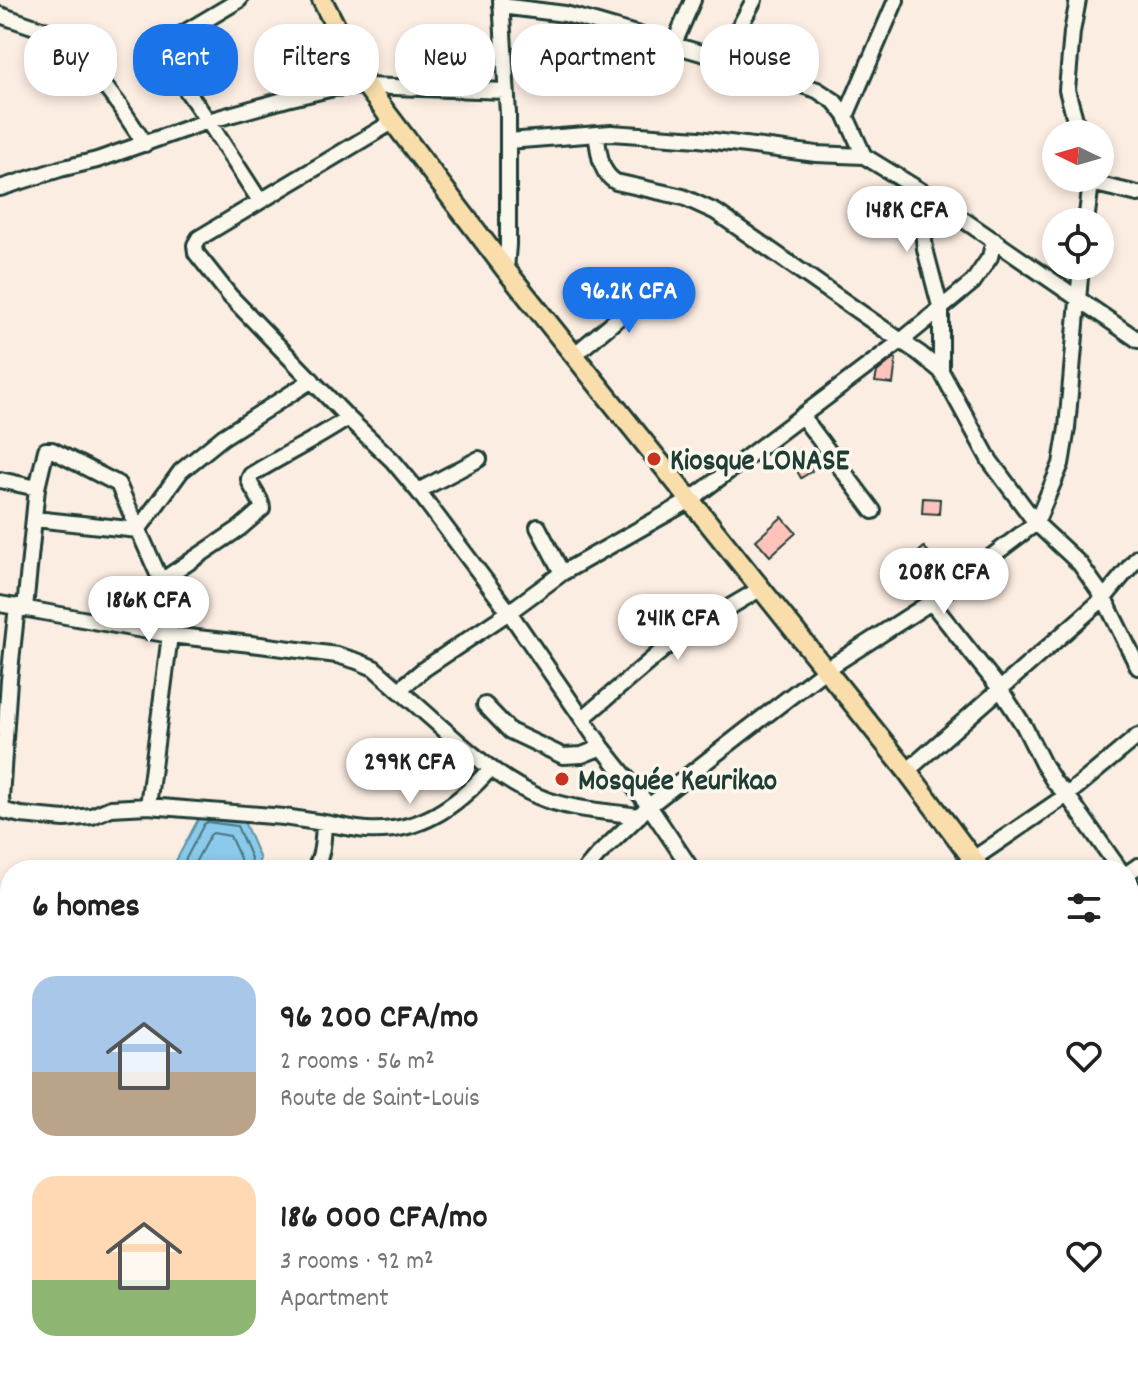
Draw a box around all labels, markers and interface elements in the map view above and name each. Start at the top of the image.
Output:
chip: Buy [24,24,117,96]
chip: Rent [133,24,238,96]
chip: Filters [254,24,379,96]
chip: New [395,24,495,96]
chip: Apartment [511,24,684,96]
chip: House [700,24,819,96]
north arrow [1042,120,1114,192]
map controls [1042,120,1114,280]
pin: 148K CFA [824,186,990,254]
text: 148K CFA [865,193,949,230]
button: locate [1042,208,1114,280]
pin: 96.2K CFA [537,267,721,335]
text: 96.2K CFA [581,274,677,311]
place label: Kiosque LONASE [670,442,850,485]
marker: Kiosque LONASE [645,450,663,468]
pin: 208K CFA [861,548,1027,616]
text: 208K CFA [898,555,990,592]
pin: 186K CFA [66,576,232,644]
text: 186K CFA [106,583,192,620]
pin: 241K CFA [595,594,761,662]
text: 241K CFA [636,601,720,638]
pin: 299K CFA [327,738,493,806]
text: 299K CFA [364,745,456,782]
place label: Mosquée Keurikao [578,762,777,805]
marker: Mosquée Keurikao [553,770,571,788]
text: 6 homes [32,884,140,933]
icon: filters [1062,886,1106,930]
text: 96 200 CFA/mo [280,995,478,1044]
icon: home [96,1008,192,1104]
icon: heart [1062,1034,1106,1078]
text: 2 rooms · 56 m² [280,1044,435,1081]
text: Route de Saint-Louis [280,1081,480,1118]
text: 186 000 CFA/mo [280,1195,488,1244]
icon: home [96,1208,192,1304]
icon: heart [1062,1234,1106,1278]
text: 3 rooms · 92 m² [280,1244,434,1281]
text: Apartment [280,1281,389,1318]

